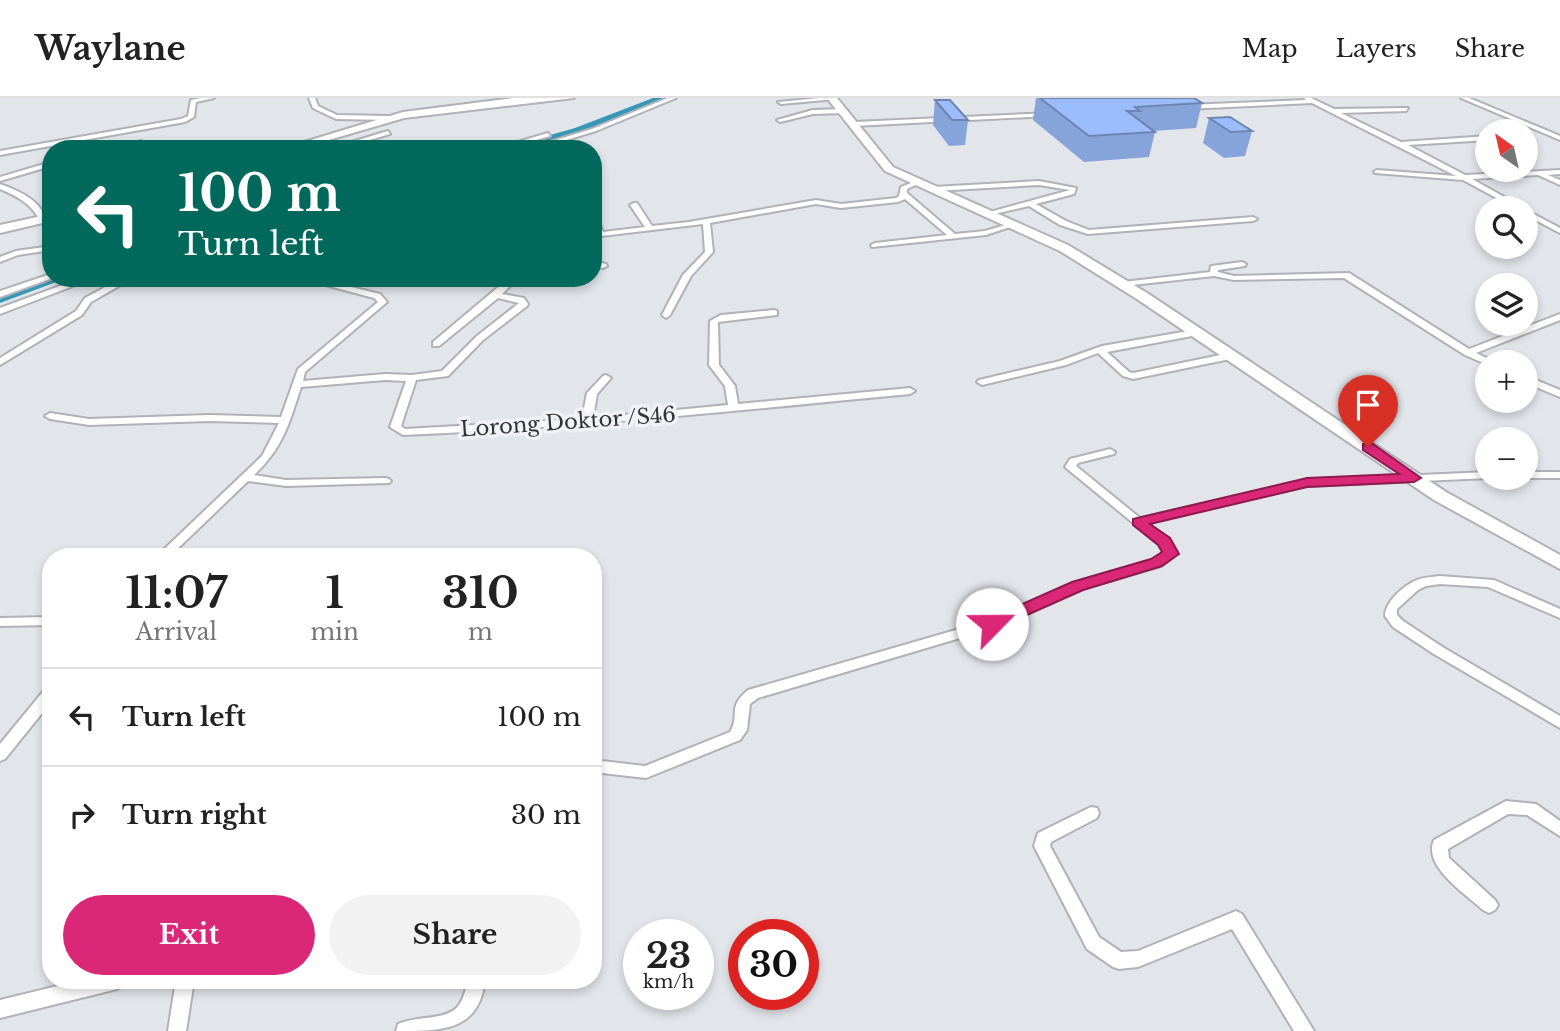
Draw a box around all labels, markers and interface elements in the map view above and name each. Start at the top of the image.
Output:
text: Waylane [35,28,186,69]
text: Map [1242,34,1298,63]
text: Layers [1336,34,1417,63]
text: Share [1455,34,1525,63]
north arrow [1475,119,1538,182]
map controls [1475,119,1538,490]
text: 100 m [178,163,341,224]
icon: left [63,168,154,259]
button: search [1475,196,1538,259]
text: Turn left [178,224,324,264]
button: layers [1475,273,1538,336]
button: + [1475,350,1538,413]
pin [1338,375,1398,447]
icon: arrive [1349,386,1387,424]
street label: Lorong Doktor /S46 [459,402,677,442]
button: − [1475,427,1538,490]
text: 11:07 [125,567,227,619]
text: 1 [325,567,344,619]
text: 310 [442,567,519,619]
position arrow [955,587,1029,661]
text: Arrival [135,618,217,646]
text: min [310,618,359,646]
text: m [468,618,493,646]
icon: left [63,698,101,736]
text: Turn left [122,701,246,733]
text: 100 m [497,701,581,733]
icon: right [63,796,101,834]
text: Turn right [122,799,267,831]
text: 30 m [511,799,581,831]
button: Exit [63,895,315,975]
button: Share [329,895,581,975]
speed limit sign: 30 [728,919,819,1010]
text: 23 [646,934,691,977]
text: km/h [643,971,694,993]

